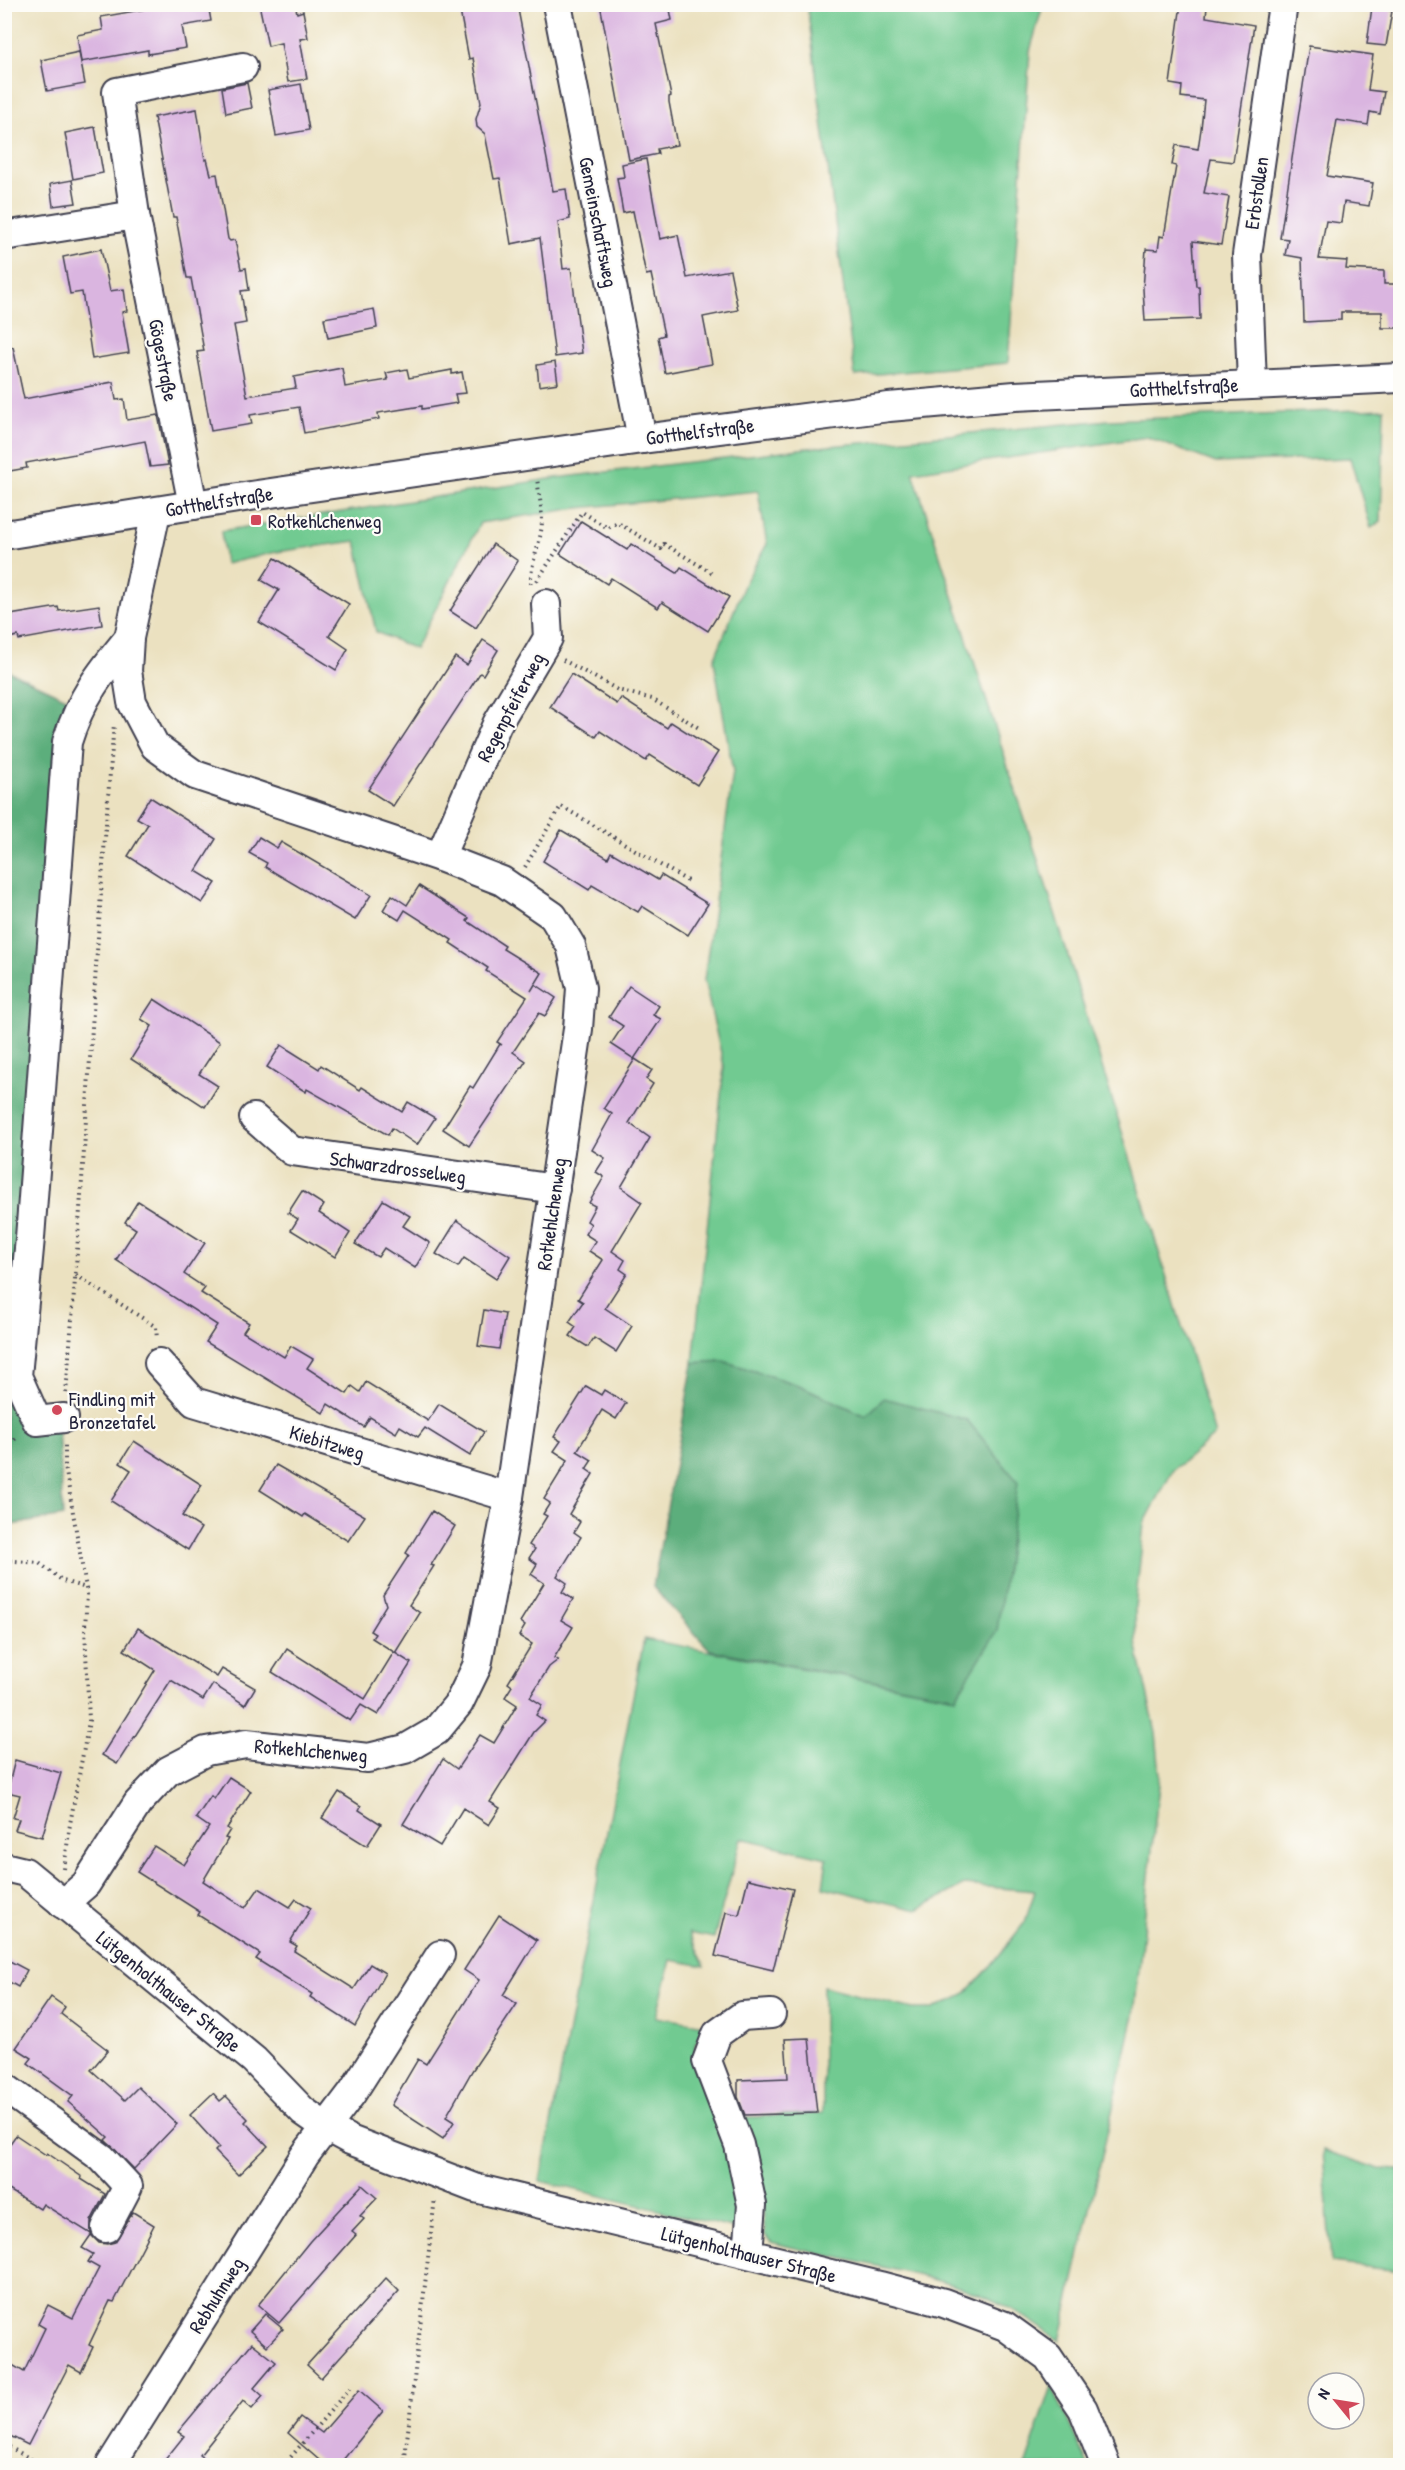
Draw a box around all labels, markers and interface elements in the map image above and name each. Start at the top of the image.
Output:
street label: Gemeinschaftsweg [573,155,625,290]
street label: Erbstollen [1238,155,1274,231]
street label: Gögestraße [143,317,185,403]
street label: Gotthelfstraße [1129,371,1239,403]
street label: Gotthelfstraße [644,411,756,451]
street label: Gotthelfstraße [163,479,275,523]
place label: Rotkehlchenweg [268,507,381,534]
marker: Rotkehlchenweg [249,513,263,527]
street label: Regenpfeiferweg [470,648,550,766]
street label: Schwarzdrosselweg [328,1144,468,1190]
street label: Rotkehlchenweg [530,1156,572,1272]
place label: Findling mit Bronzetafel [68,1385,156,1435]
marker: Findling mit Bronzetafel [50,1403,64,1417]
street label: Kiebitzweg [286,1418,368,1466]
street label: Rotkehlchenweg [253,1732,369,1768]
street label: Lütgenholthauser Straße [91,1924,247,2058]
street label: Lütgenholthauser Straße [659,2219,839,2289]
street label: Rebhuhnweg [182,2252,250,2338]
north arrow [1306,2371,1366,2431]
text: N [1311,2384,1335,2403]

